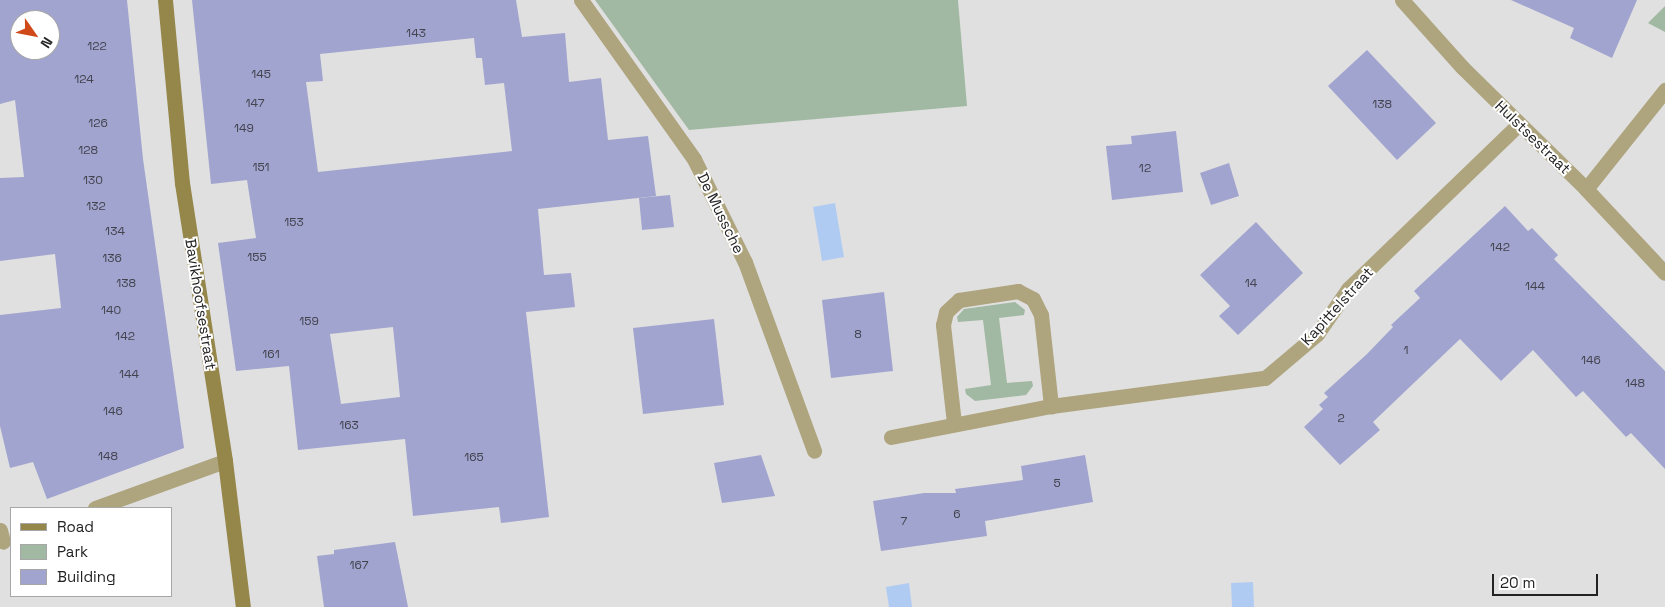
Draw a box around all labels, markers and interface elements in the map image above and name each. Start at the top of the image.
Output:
north arrow [10,10,60,60]
house number: 143 [406,27,426,41]
text: N [37,34,57,51]
house number: 122 [87,40,107,54]
house number: 145 [251,68,271,82]
house number: 124 [74,73,94,87]
house number: 147 [246,97,264,111]
street label: Hulstsestraat [1492,97,1574,177]
house number: 138 [1372,98,1392,112]
house number: 126 [88,117,108,131]
house number: 149 [234,122,254,136]
house number: 128 [78,144,98,158]
house number: 151 [252,161,270,175]
house number: 12 [1139,162,1151,176]
street label: De Mussche [694,170,748,256]
house number: 130 [83,174,103,188]
house number: 132 [86,200,106,214]
house number: 153 [284,216,304,230]
house number: 134 [105,225,125,239]
street label: Bavikhoofsestraat [182,237,220,371]
house number: 142 [1490,241,1510,255]
house number: 155 [247,251,267,265]
house number: 136 [102,252,122,266]
street label: Kapittelstraat [1297,263,1377,349]
house number: 138 [116,277,136,291]
house number: 14 [1245,277,1257,291]
house number: 144 [1525,280,1545,294]
house number: 140 [101,304,121,318]
house number: 159 [299,315,319,329]
house number: 8 [854,328,862,342]
house number: 142 [115,330,135,344]
house number: 1 [1403,344,1409,358]
house number: 161 [262,348,280,362]
house number: 146 [1581,354,1601,368]
house number: 144 [119,368,139,382]
house number: 148 [1625,377,1645,391]
house number: 146 [103,405,123,419]
house number: 2 [1337,412,1345,426]
house number: 163 [339,419,359,433]
house number: 148 [98,450,118,464]
house number: 165 [464,451,484,465]
house number: 5 [1053,477,1061,491]
legend [10,507,172,597]
house number: 6 [953,508,961,522]
house number: 7 [901,515,907,529]
text: Road [57,517,94,536]
text: Park [57,542,88,561]
house number: 167 [350,559,368,573]
scale bar [1495,564,1601,596]
text: Building [57,567,116,586]
text: 20 m [1500,573,1535,592]

